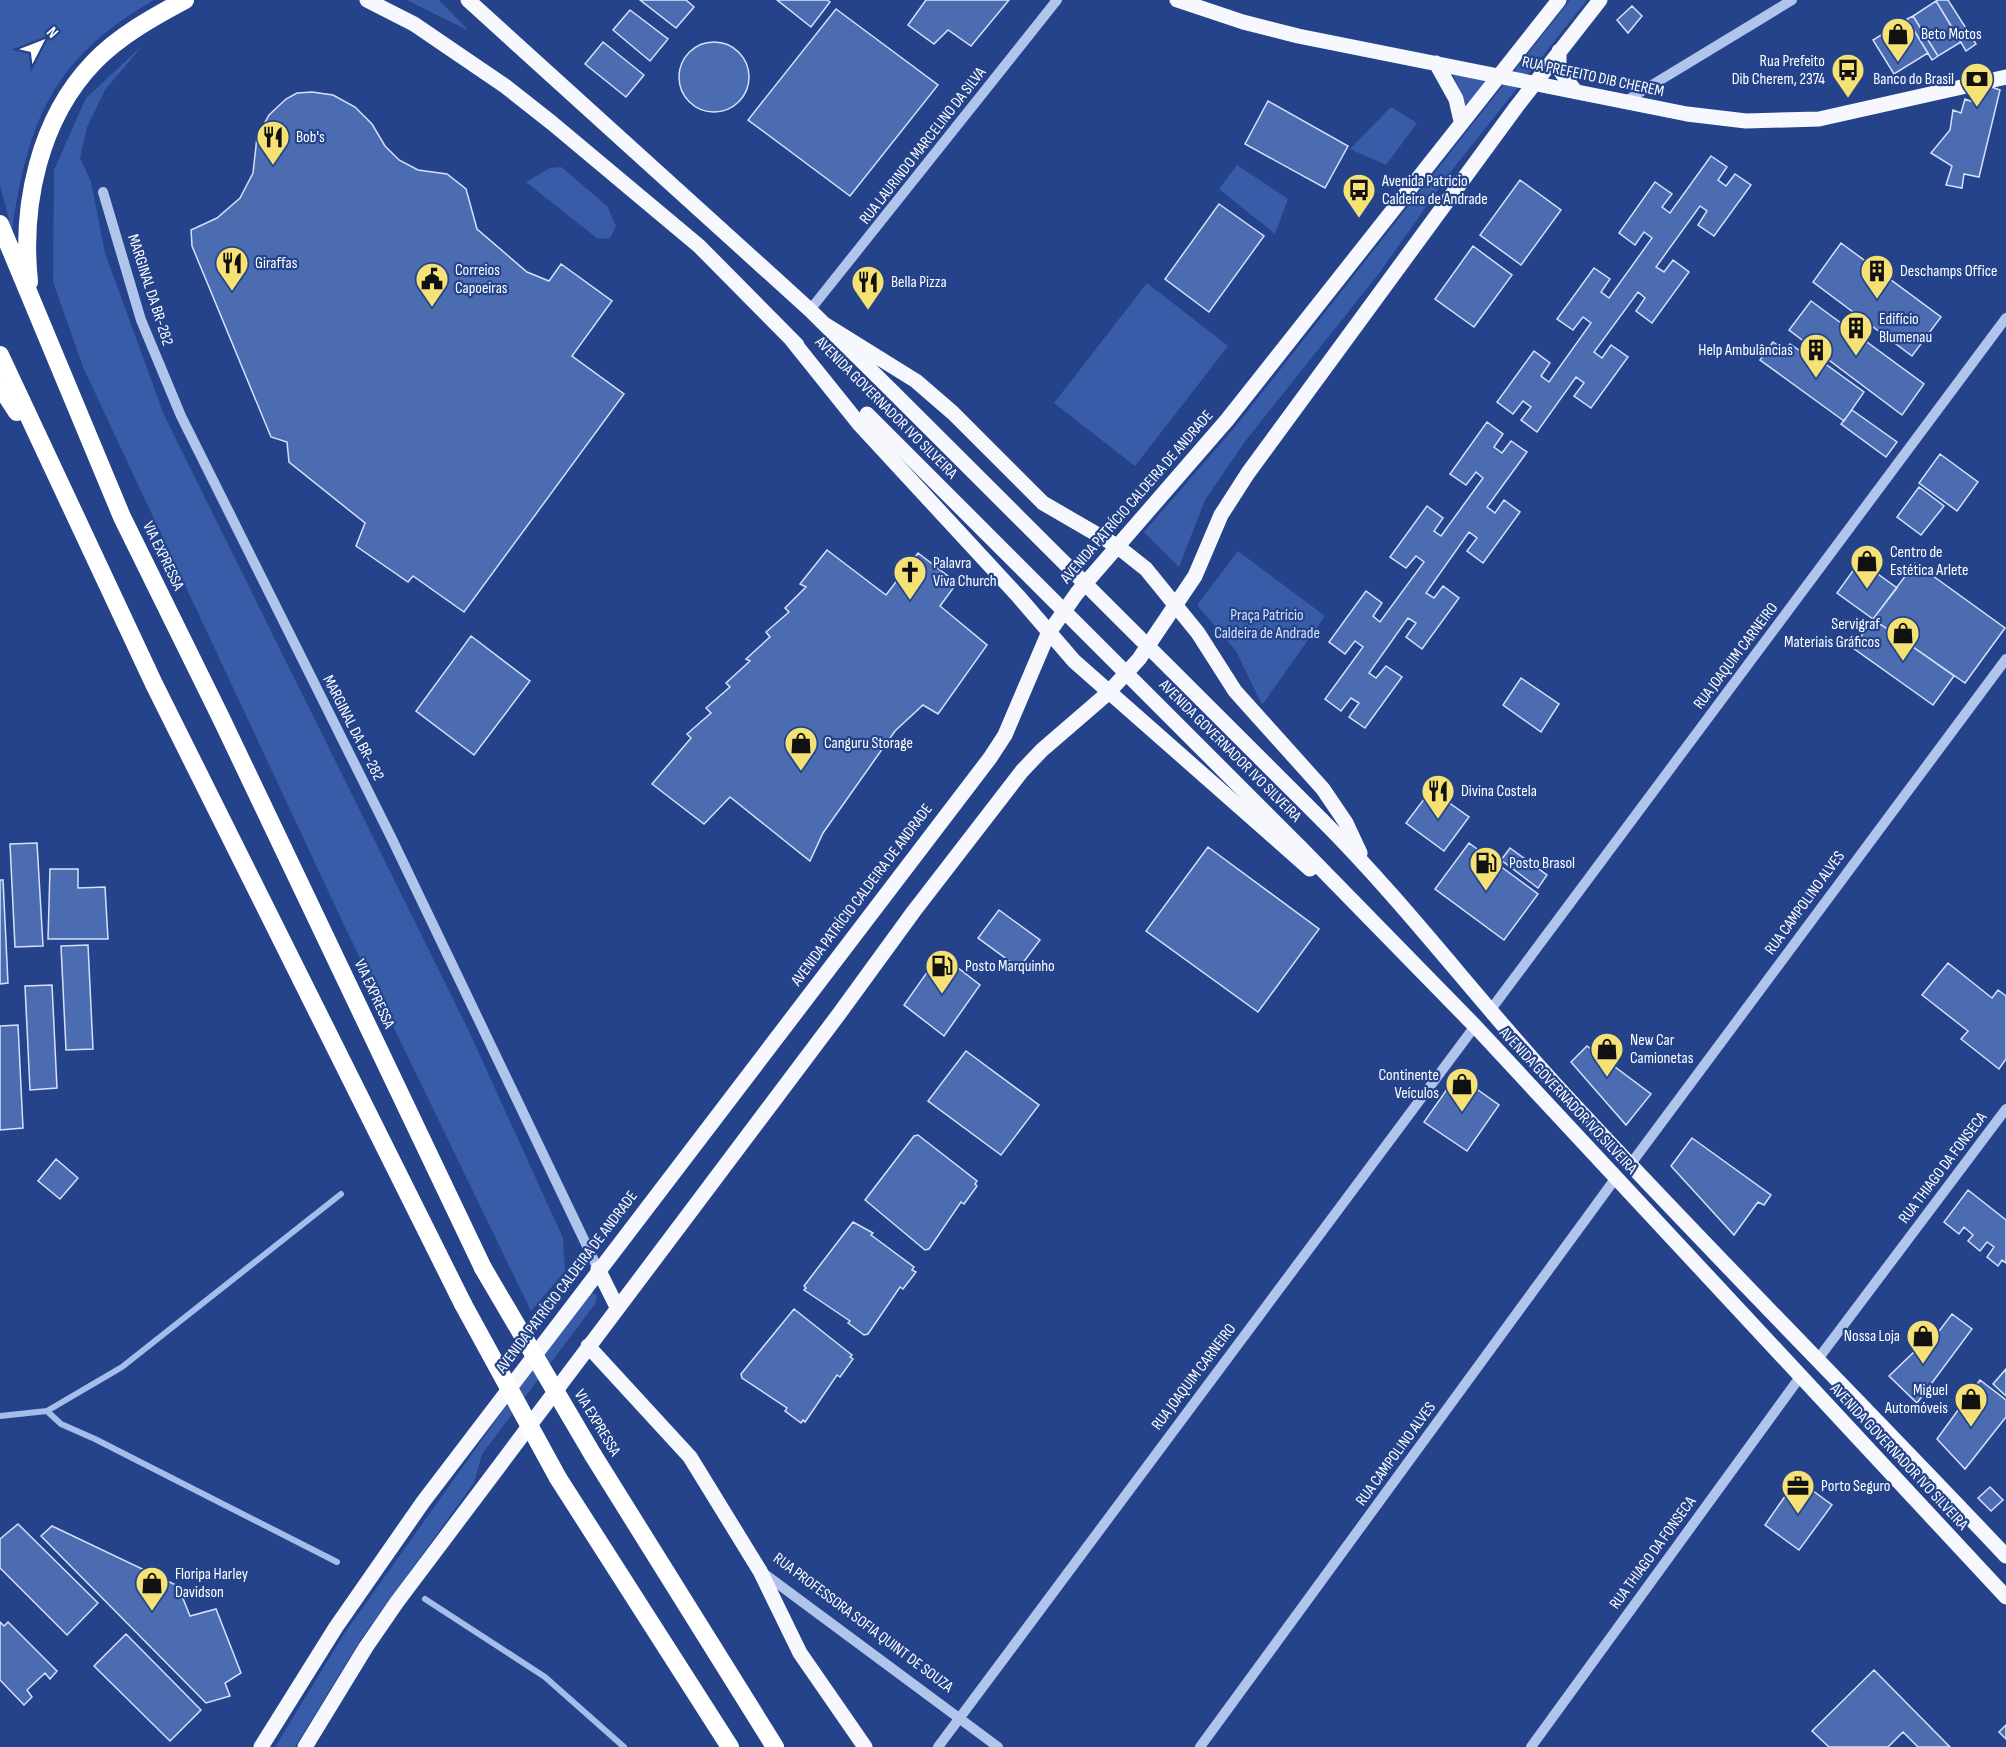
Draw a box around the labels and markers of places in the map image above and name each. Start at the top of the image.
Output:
shop icon: Beto Motos [1880,16,1916,63]
place label: Beto Motos [1921,25,1982,44]
place label: Rua Prefeito Dib Cherem, 2374 [1732,52,1825,89]
bus stop icon: Rua Prefeito Dib Cherem, 2374 [1830,52,1866,99]
bank icon: Banco do Brasil [1959,61,1995,108]
place label: Banco do Brasil [1873,70,1954,89]
restaurant icon: Bob's [255,119,291,166]
place label: Bob's [296,128,325,147]
bus stop icon: Avenida Patricio Caldeira de Andrade [1341,172,1377,219]
place label: Avenida Patricio Caldeira de Andrade [1381,172,1488,209]
restaurant icon: Giraffas [214,245,250,292]
building icon: Deschamps Office [1859,253,1895,300]
place label: Giraffas [255,254,298,273]
public building icon: Correios Capoeiras [414,261,450,308]
place label: Correios Capoeiras [455,261,508,298]
place label: Deschamps Office [1900,262,1997,281]
restaurant icon: Bella Pizza [850,264,886,311]
place label: Bella Pizza [891,273,947,292]
building icon: Edifício Blumenau [1838,310,1874,357]
place label: Edifício Blumenau [1879,310,1932,347]
building icon: Help Ambulâncias [1798,332,1834,379]
place label: Help Ambulâncias [1698,341,1793,360]
shop icon: Centro de Estética Arlete [1849,543,1885,590]
place label: Centro de Estética Arlete [1890,543,1969,580]
church icon: Palavra Viva Church [892,554,928,601]
place label: Palavra Viva Church [933,554,997,591]
place label: Servigraf Materiais Gráficos [1784,615,1880,652]
shop icon: Servigraf Materiais Gráficos [1885,615,1921,662]
shop icon: Canguru Storage [783,725,819,772]
place label: Canguru Storage [824,734,913,753]
restaurant icon: Divina Costela [1420,773,1456,820]
place label: Divina Costela [1461,782,1537,801]
fuel station icon: Posto Brasol [1468,845,1504,892]
place label: Posto Brasol [1509,854,1575,873]
fuel station icon: Posto Marquinho [924,948,960,995]
place label: Posto Marquinho [965,957,1055,976]
shop icon: New Car Camionetas [1589,1031,1625,1078]
place label: New Car Camionetas [1630,1031,1694,1068]
place label: Continente Veículos [1379,1066,1439,1103]
shop icon: Continente Veículos [1444,1066,1480,1113]
shop icon: Nossa Loja [1905,1318,1941,1365]
place label: Nossa Loja [1844,1327,1900,1346]
place label: Miguel Automóveis [1884,1381,1948,1418]
shop icon: Miguel Automóveis [1953,1381,1989,1428]
office icon: Porto Seguro [1780,1468,1816,1515]
place label: Porto Seguro [1821,1477,1890,1496]
shop icon: Floripa Harley Davidson [134,1565,170,1612]
place label: Floripa Harley Davidson [175,1565,248,1602]

